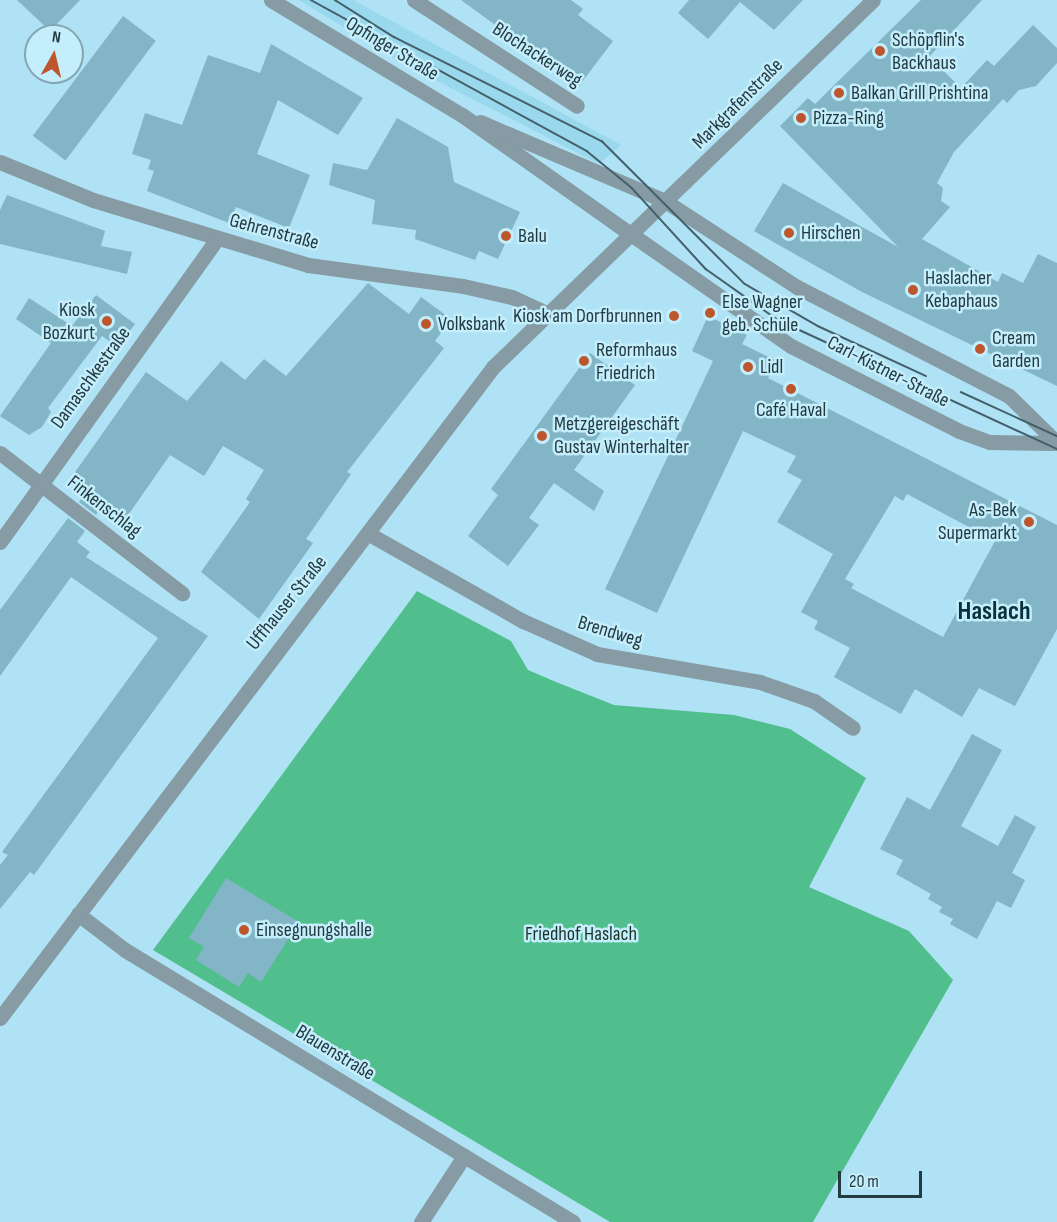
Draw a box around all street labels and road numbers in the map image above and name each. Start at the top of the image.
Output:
street label: Opfinger Straße [341,12,443,86]
street label: Blochackerweg [488,17,586,93]
street label: Markgrafenstraße [688,54,788,154]
street label: Gehrenstraße [227,209,321,255]
street label: Damaschkestraße [46,322,136,434]
street label: Carl-Kistner-Straße [823,331,953,413]
street label: Finkenschlag [62,471,146,543]
street label: Uffhauser Straße [242,551,332,655]
street label: Brendweg [575,611,645,653]
street label: Blauenstraße [291,1020,379,1086]

